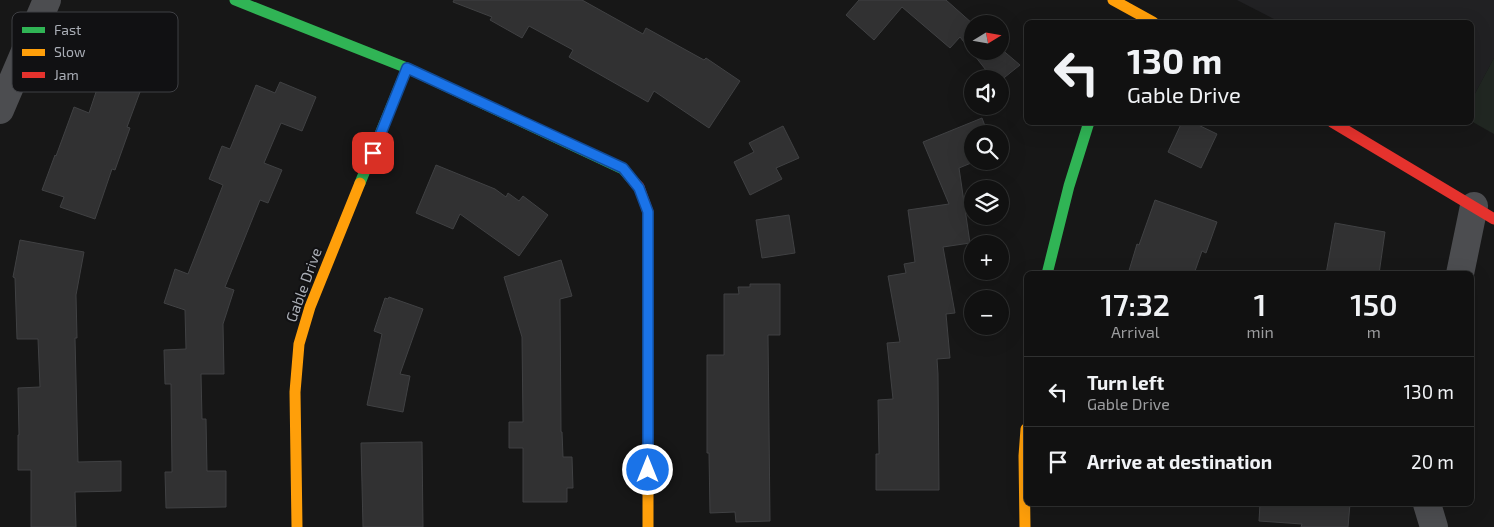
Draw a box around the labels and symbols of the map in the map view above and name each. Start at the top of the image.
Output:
legend [12,12,178,92]
north arrow [964,15,1009,60]
text: Fast [54,21,81,38]
text: Slow [54,43,86,60]
text: Jam [54,66,79,83]
pin [352,132,394,174]
street label: Gable Drive [281,245,325,324]
position arrow [621,443,673,495]

